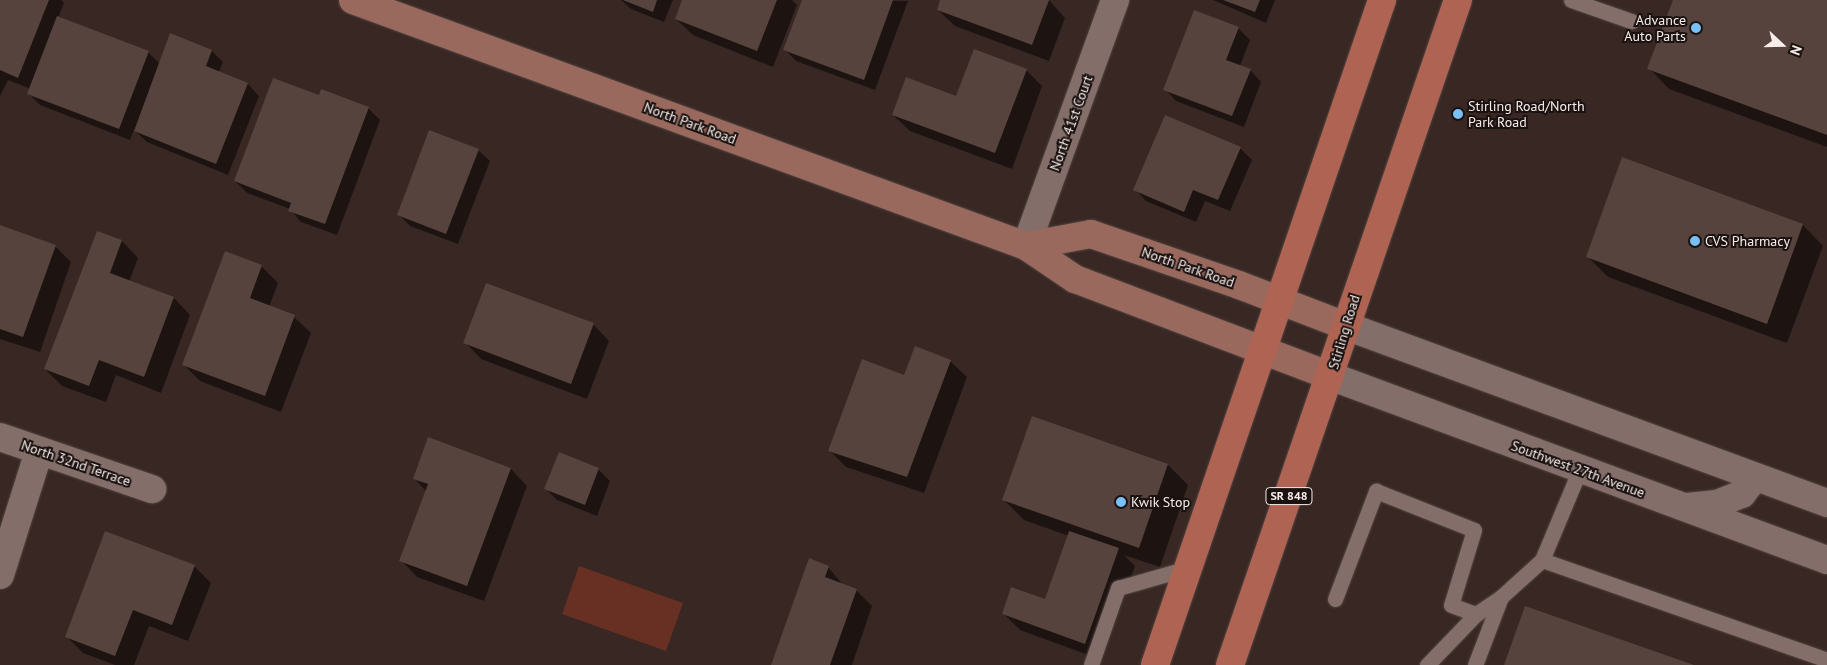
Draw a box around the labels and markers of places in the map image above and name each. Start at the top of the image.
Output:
place label: Advance Auto Parts [1624,12,1686,44]
marker: Advance Auto Parts [1690,22,1702,34]
place label: Stirling Road/North Park Road [1468,98,1585,130]
marker: Stirling Road/North Park Road [1452,108,1464,120]
place label: CVS Pharmacy [1705,233,1790,249]
marker: CVS Pharmacy [1689,235,1701,247]
place label: Kwik Stop [1131,494,1190,510]
marker: Kwik Stop [1115,496,1127,508]

